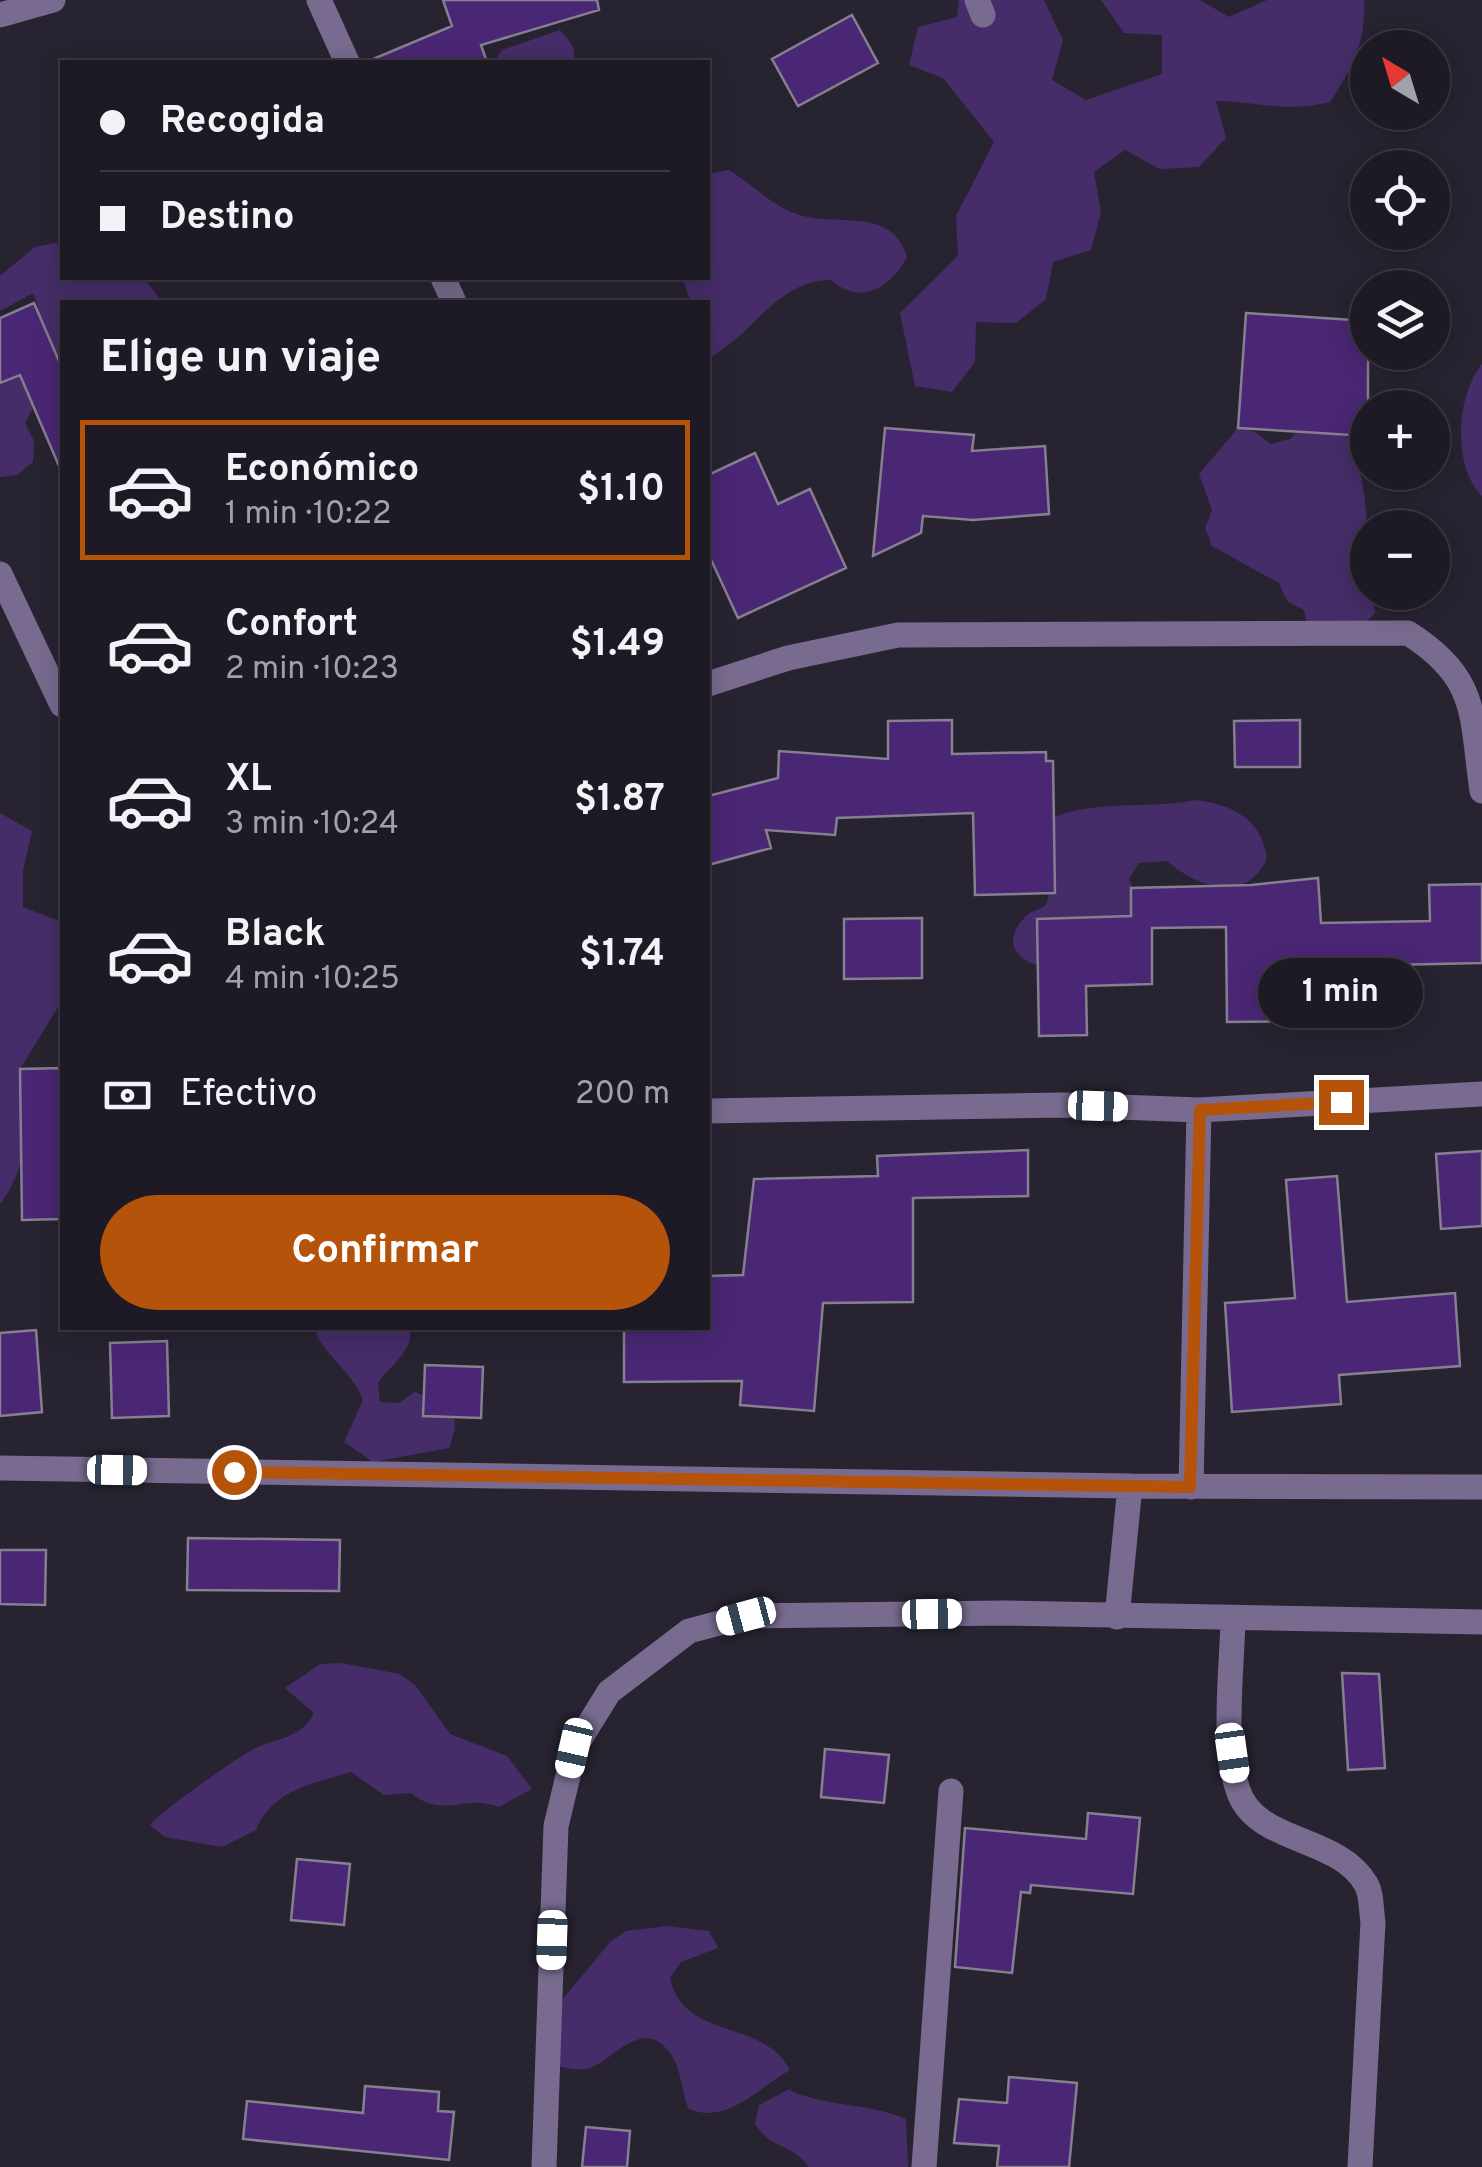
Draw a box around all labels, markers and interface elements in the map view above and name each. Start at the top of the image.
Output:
north arrow [1350,30,1450,130]
map controls [1350,30,1450,610]
text: Recogida [160,98,325,147]
button: locate [1350,150,1450,250]
text: Destino [160,194,295,243]
button: layers [1350,270,1450,370]
text: Elige un viaje [100,331,381,388]
button: + [1350,390,1450,490]
icon: car [105,445,195,535]
text: Económico [225,446,419,495]
text: $1.10 [577,466,665,515]
text: 1 min · 10:22 [225,495,392,535]
button: − [1350,510,1450,610]
icon: car [105,600,195,690]
text: Confort [225,601,358,650]
text: $1.49 [570,621,665,670]
text: 2 min · 10:23 [225,650,399,690]
icon: car [105,755,195,845]
text: XL [225,756,272,805]
text: $1.87 [574,776,665,825]
text: 3 min · 10:24 [225,805,399,845]
icon: car [105,910,195,1000]
text: Black [225,911,325,960]
text: $1.74 [579,931,665,980]
callout: 1 min [1258,957,1424,1027]
text: 4 min · 10:25 [225,960,400,1000]
text: 1 min [1302,973,1379,1013]
icon: cash [100,1068,155,1123]
text: Efectivo [180,1071,318,1120]
text: 200 m [575,1075,670,1115]
route end [1319,1080,1364,1125]
car [1067,1090,1129,1122]
button: Confirmar [100,1195,670,1310]
route start [212,1450,257,1495]
car [87,1454,147,1486]
car [713,1594,779,1638]
car [902,1598,962,1630]
car [553,1715,595,1781]
car [1213,1721,1251,1785]
car [536,1909,568,1971]

